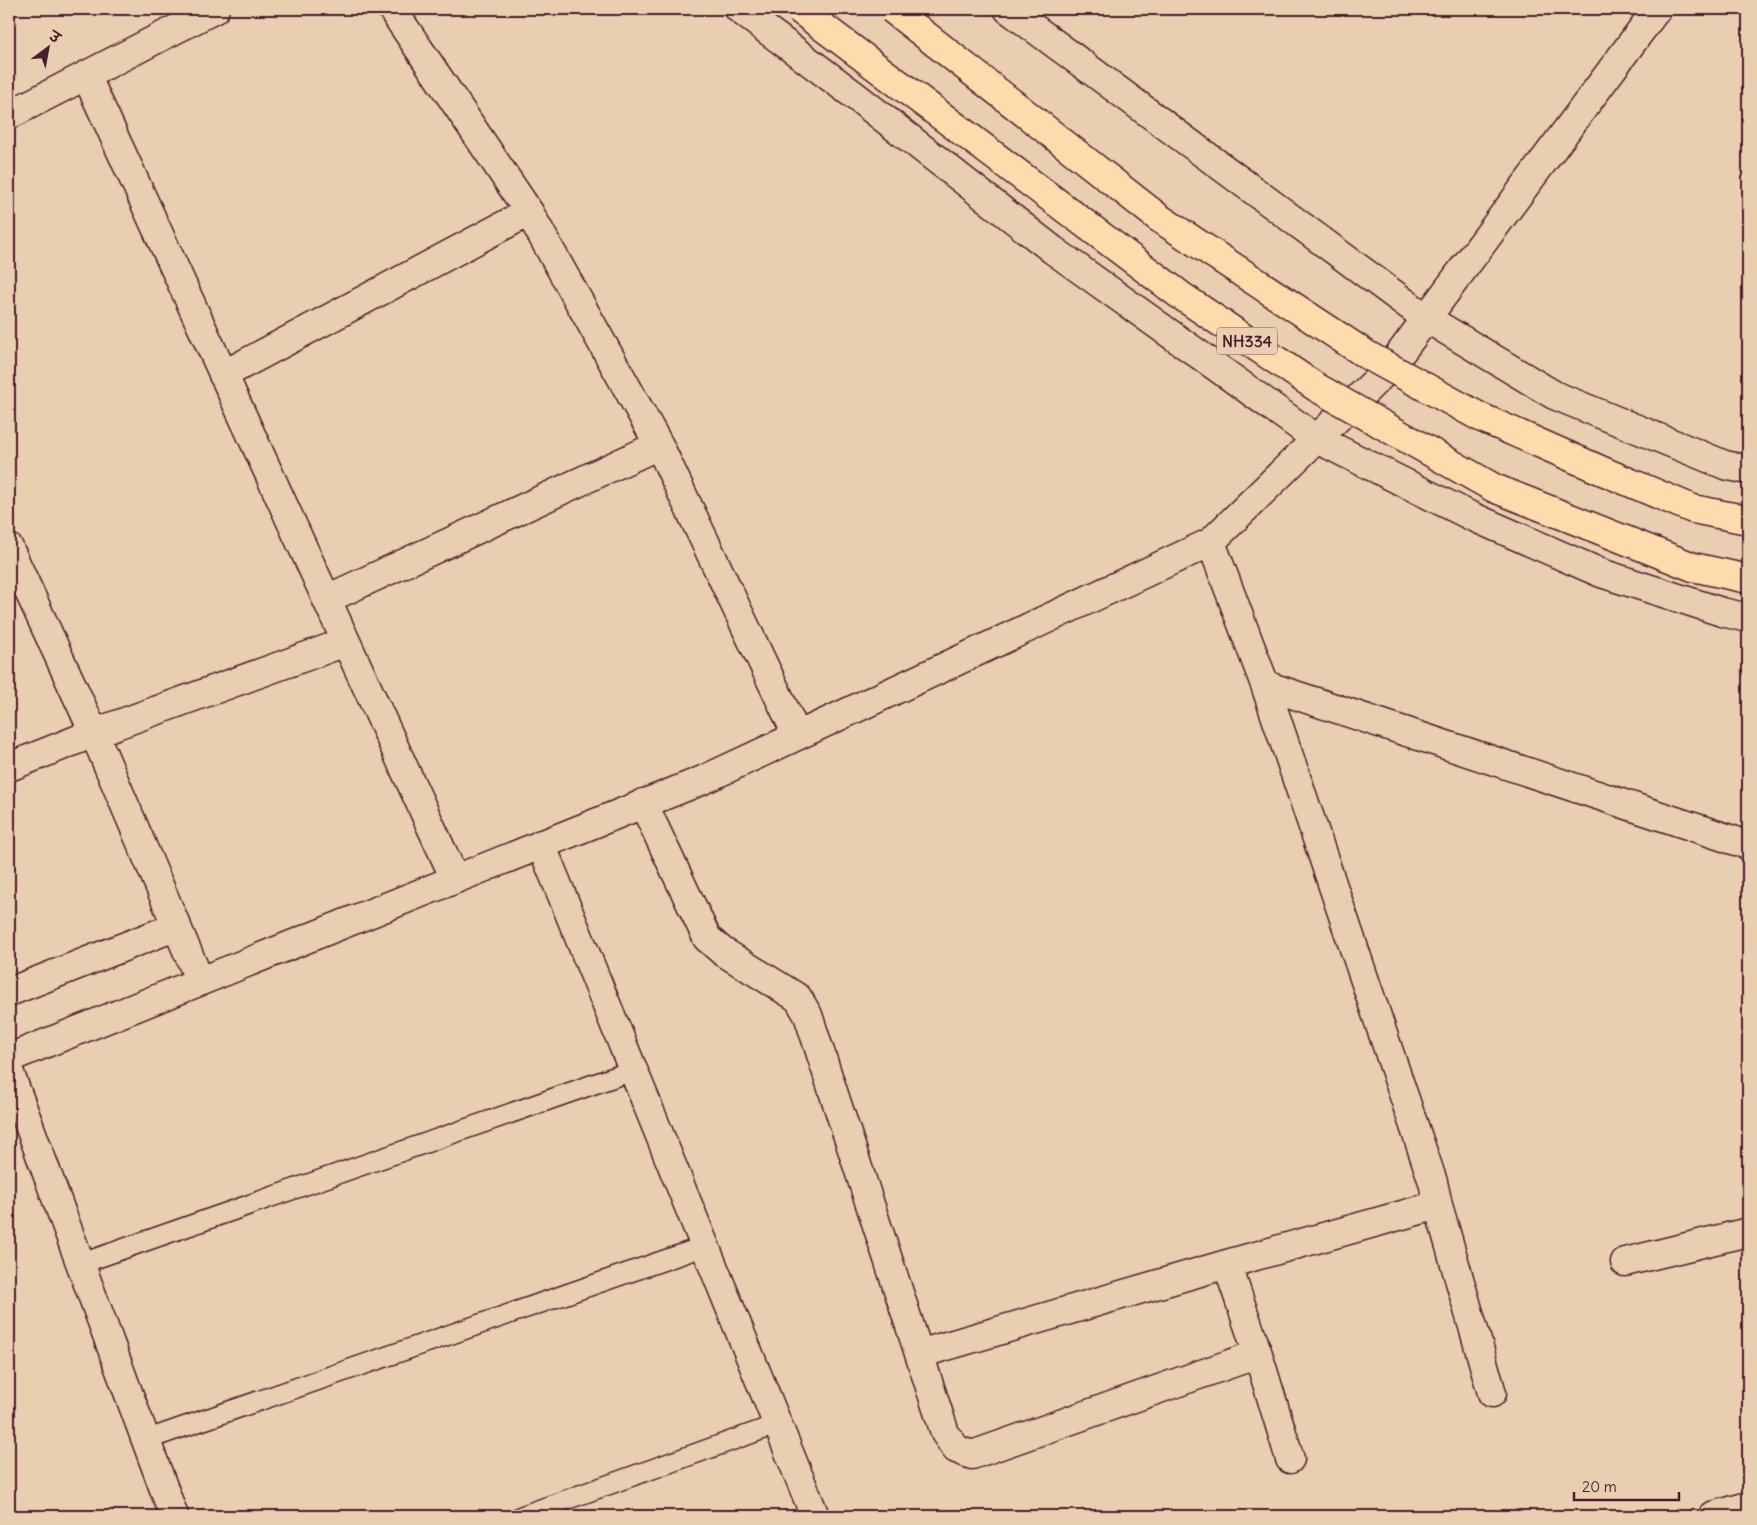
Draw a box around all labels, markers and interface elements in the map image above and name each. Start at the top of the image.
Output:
north arrow [22,22,72,72]
text: उ [44,26,65,48]
road number: NH334 [1217,328,1277,354]
scale bar [1574,1470,1680,1502]
text: 20 m [1582,1477,1617,1496]

